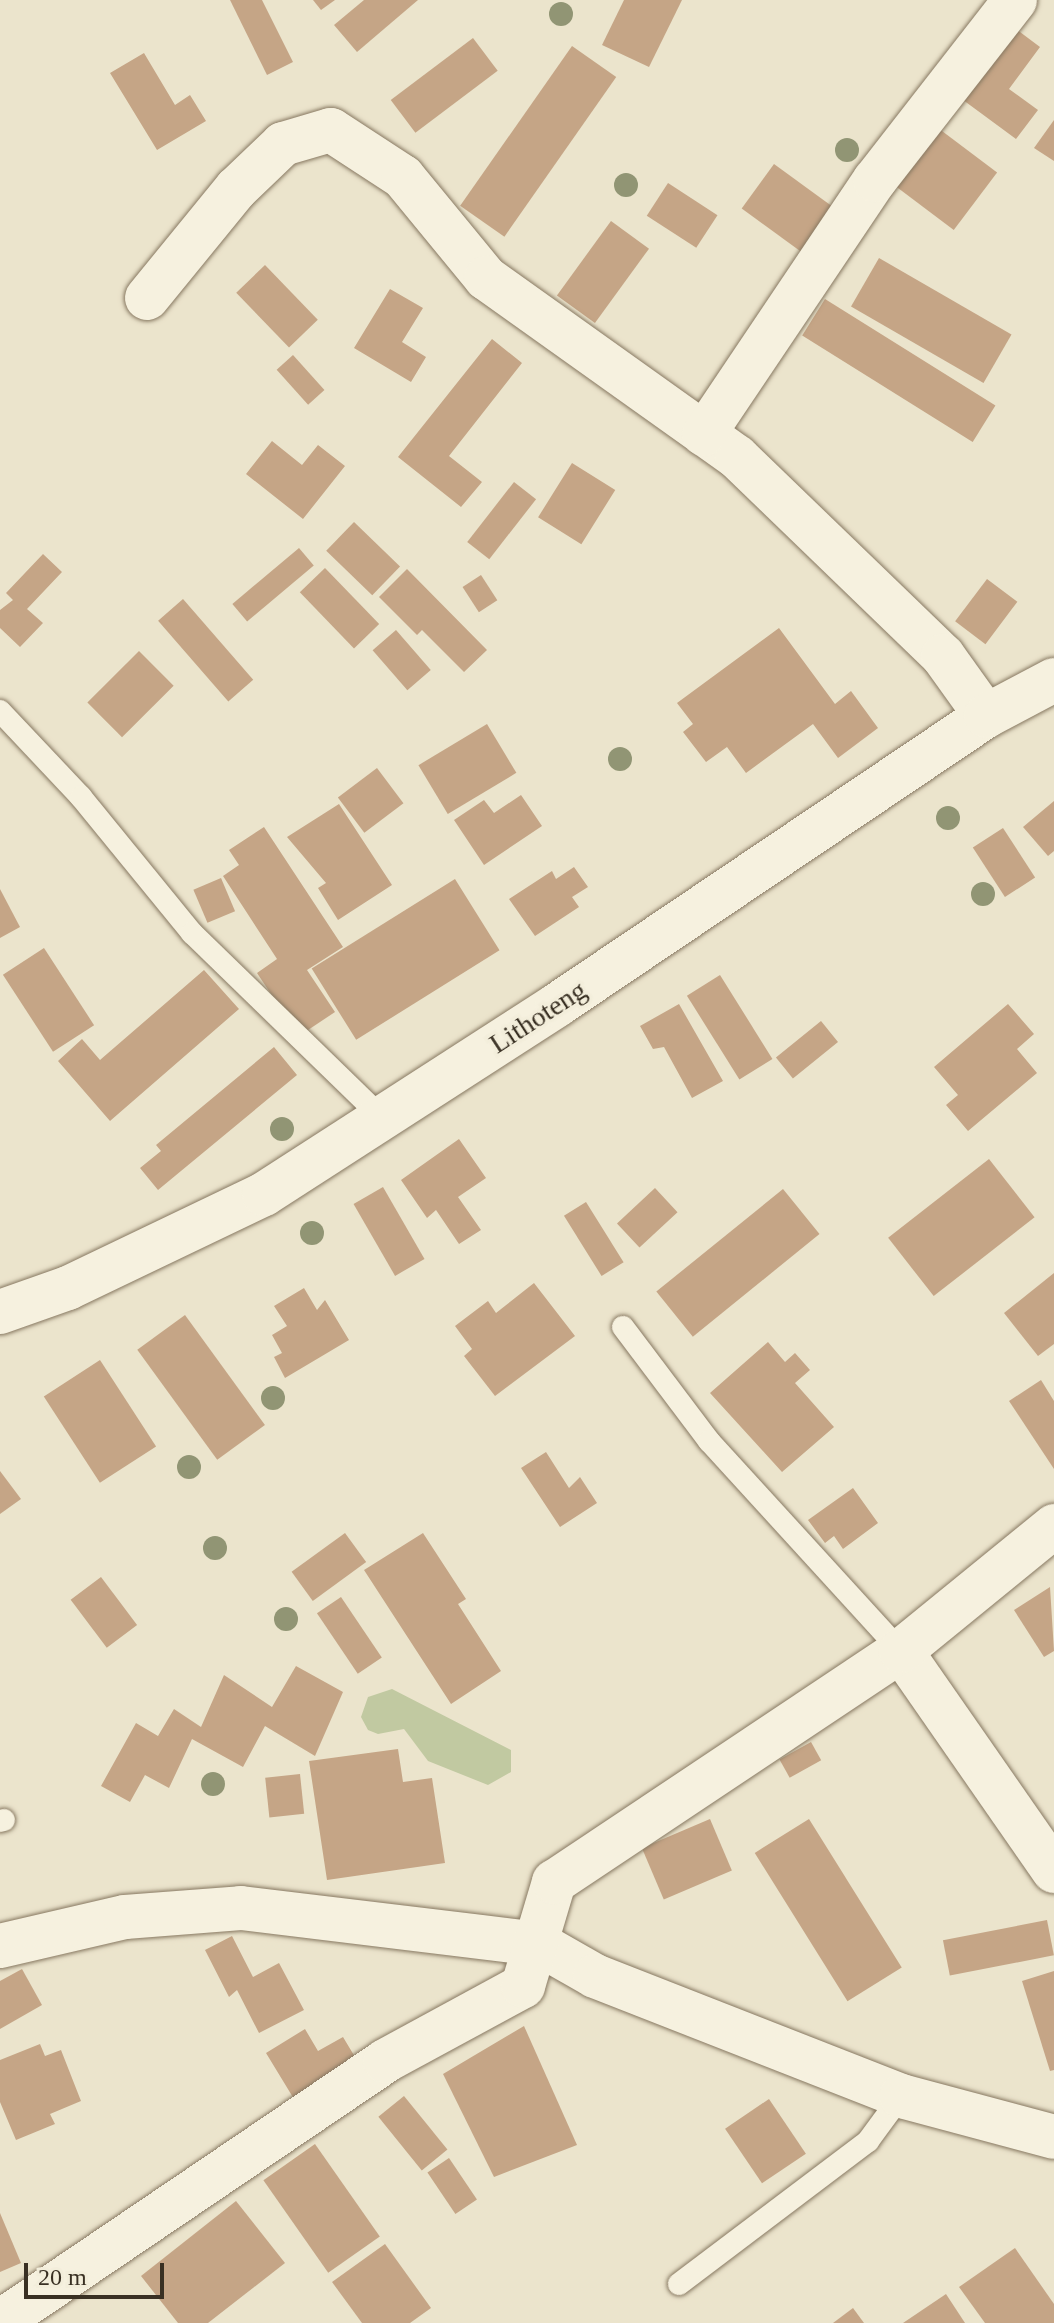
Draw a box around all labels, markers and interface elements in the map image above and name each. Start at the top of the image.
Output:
street label: Lithoteng [483,973,593,1061]
scale bar [28,2247,168,2297]
text: 20 m [38,2264,87,2290]

